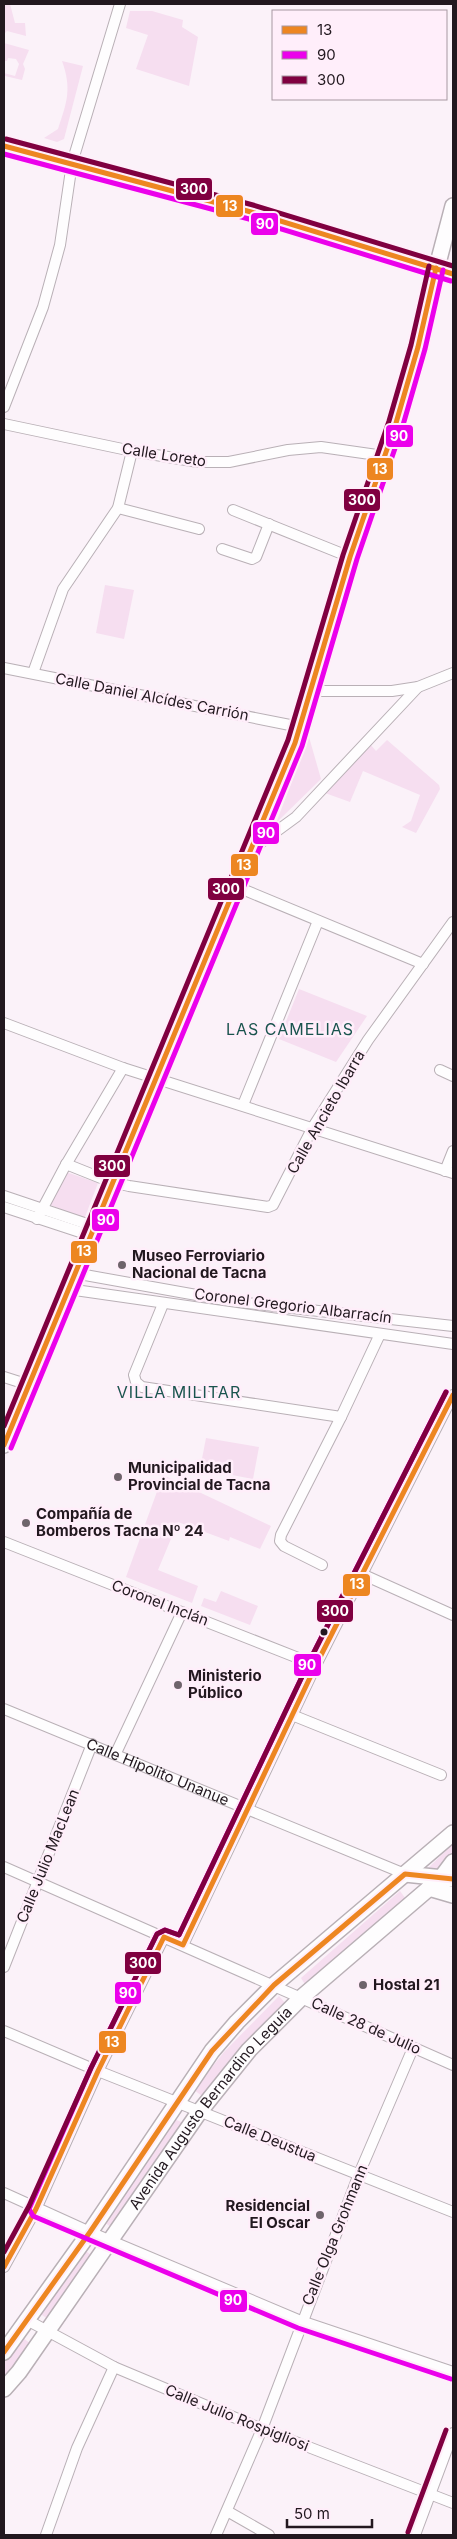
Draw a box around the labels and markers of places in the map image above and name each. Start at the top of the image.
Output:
place label: Museo Ferroviario Nacional de Tacna [132,1246,266,1282]
marker: Museo Ferroviario Nacional de Tacna [116,1259,128,1271]
place label: Municipalidad Provincial de Tacna [128,1458,270,1494]
marker: Municipalidad Provincial de Tacna [112,1471,124,1483]
place label: Compañía de Bomberos Tacna Nº 24 [36,1504,204,1540]
marker: Compañía de Bomberos Tacna Nº 24 [20,1517,32,1529]
unlabelled marker [319,1627,329,1637]
place label: Ministerio Público [188,1666,262,1702]
marker: Ministerio Público [172,1679,184,1691]
place label: Hostal 21 [373,1975,440,1994]
marker: Hostal 21 [357,1979,369,1991]
place label: Residencial El Oscar [226,2196,310,2232]
marker: Residencial El Oscar [314,2209,326,2221]

